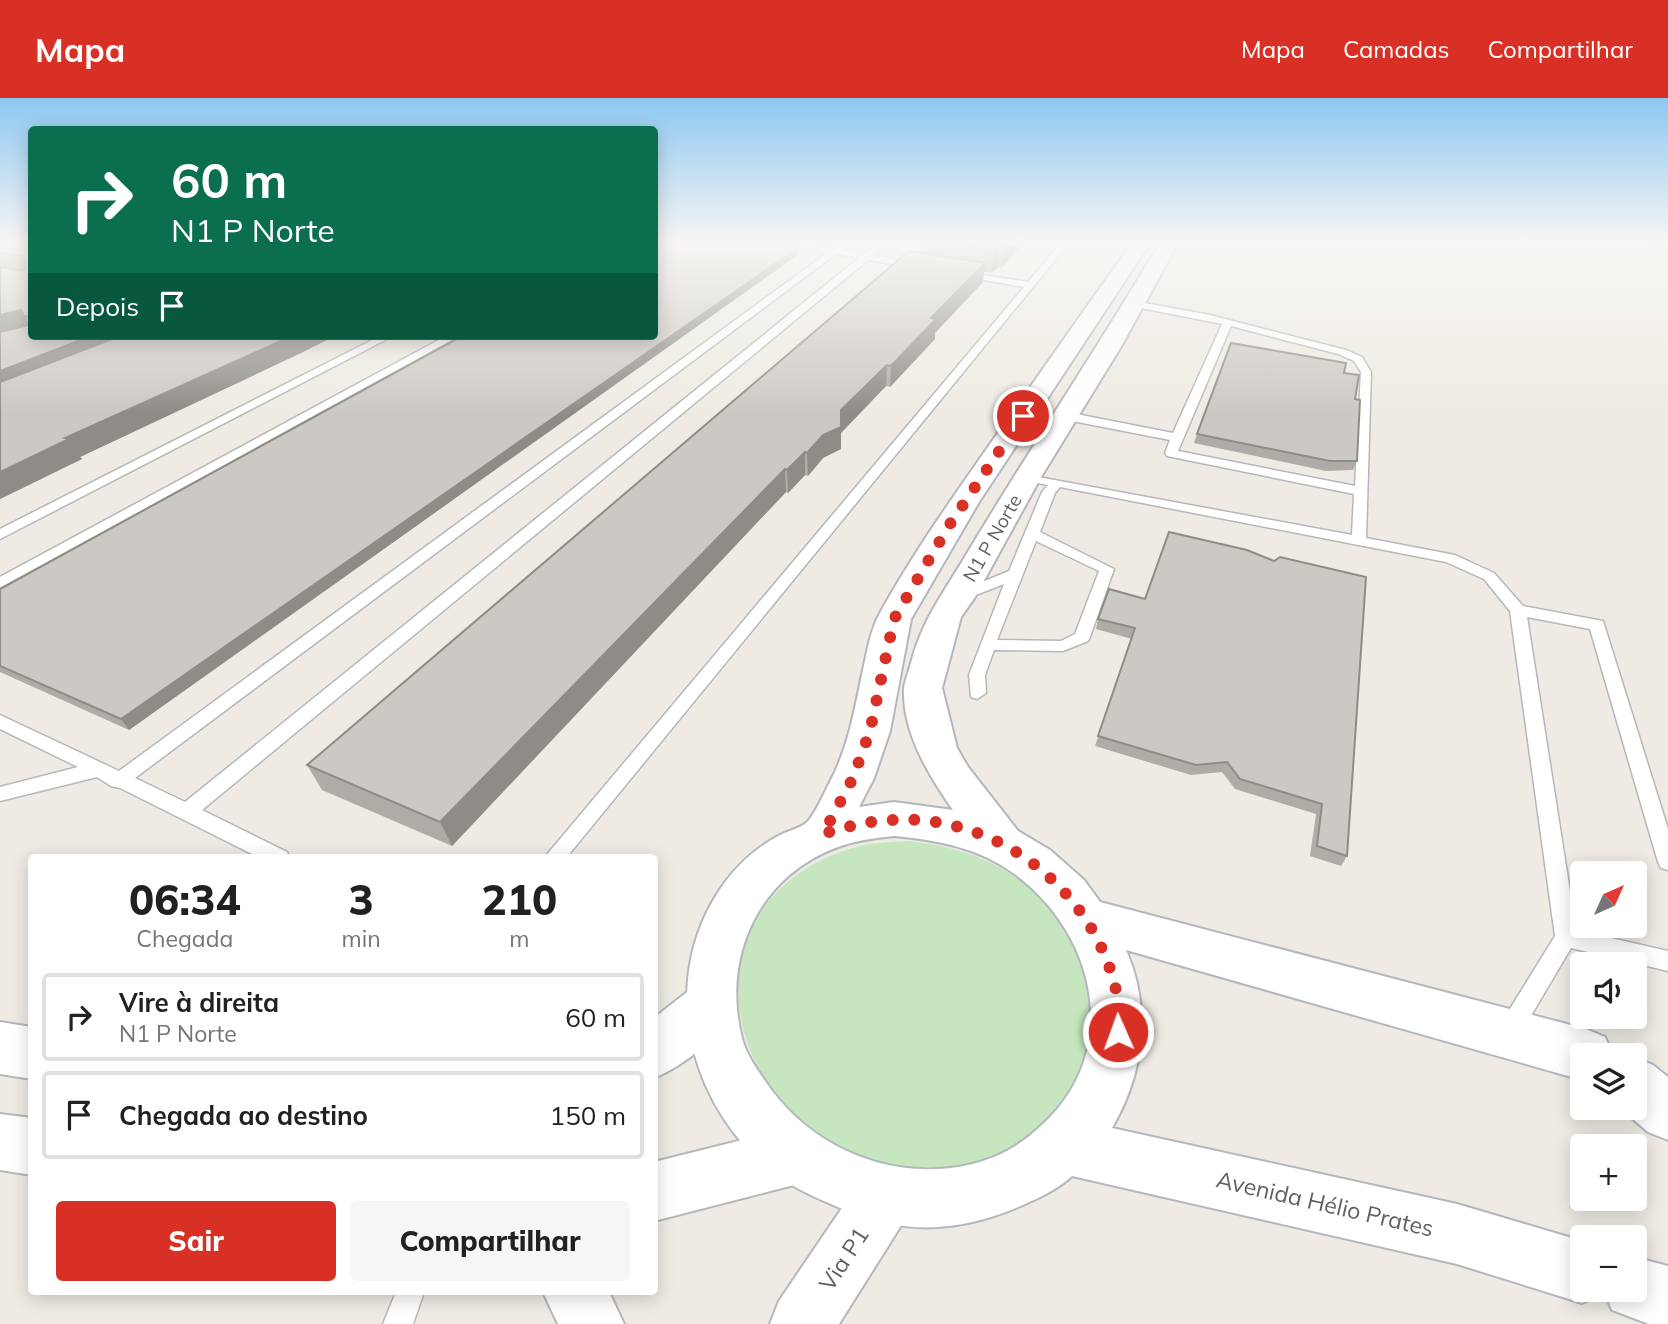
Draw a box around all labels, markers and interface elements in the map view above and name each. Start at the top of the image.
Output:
text: Mapa [35,29,125,70]
text: Mapa [1241,34,1305,64]
text: Camadas [1343,34,1450,64]
text: Compartilhar [1488,34,1633,64]
text: 60 m [171,149,287,210]
icon: right [56,154,147,245]
text: N1 P Norte [171,210,335,250]
icon: arrive [153,287,191,325]
text: Depois [56,290,139,323]
pin [993,386,1053,446]
icon: arrive [1004,397,1042,435]
street label: N1 P Norte [957,490,1027,586]
north arrow [1570,861,1647,938]
map controls [1570,861,1647,1302]
text: 06:34 [129,873,241,926]
text: 3 [348,873,374,926]
text: 210 [482,873,557,926]
text: Chegada [136,924,233,953]
text: min [341,924,381,953]
text: m [509,924,529,953]
button: sound [1570,952,1647,1029]
text: Vire à direita [119,986,279,1019]
position arrow [1081,995,1155,1069]
icon: right [60,998,98,1036]
text: 60 m [565,1001,626,1034]
text: N1 P Norte [119,1019,237,1048]
button: layers [1570,1043,1647,1120]
icon: arrive [60,1096,98,1134]
text: Chegada ao destino [119,1099,368,1132]
text: 150 m [550,1099,626,1132]
button: + [1570,1134,1647,1211]
street label: Avenida Hélio Prates [1214,1164,1437,1243]
button: Sair [56,1201,336,1281]
button: Compartilhar [350,1201,630,1281]
street label: Via P1 [812,1221,875,1296]
button: − [1570,1225,1647,1302]

